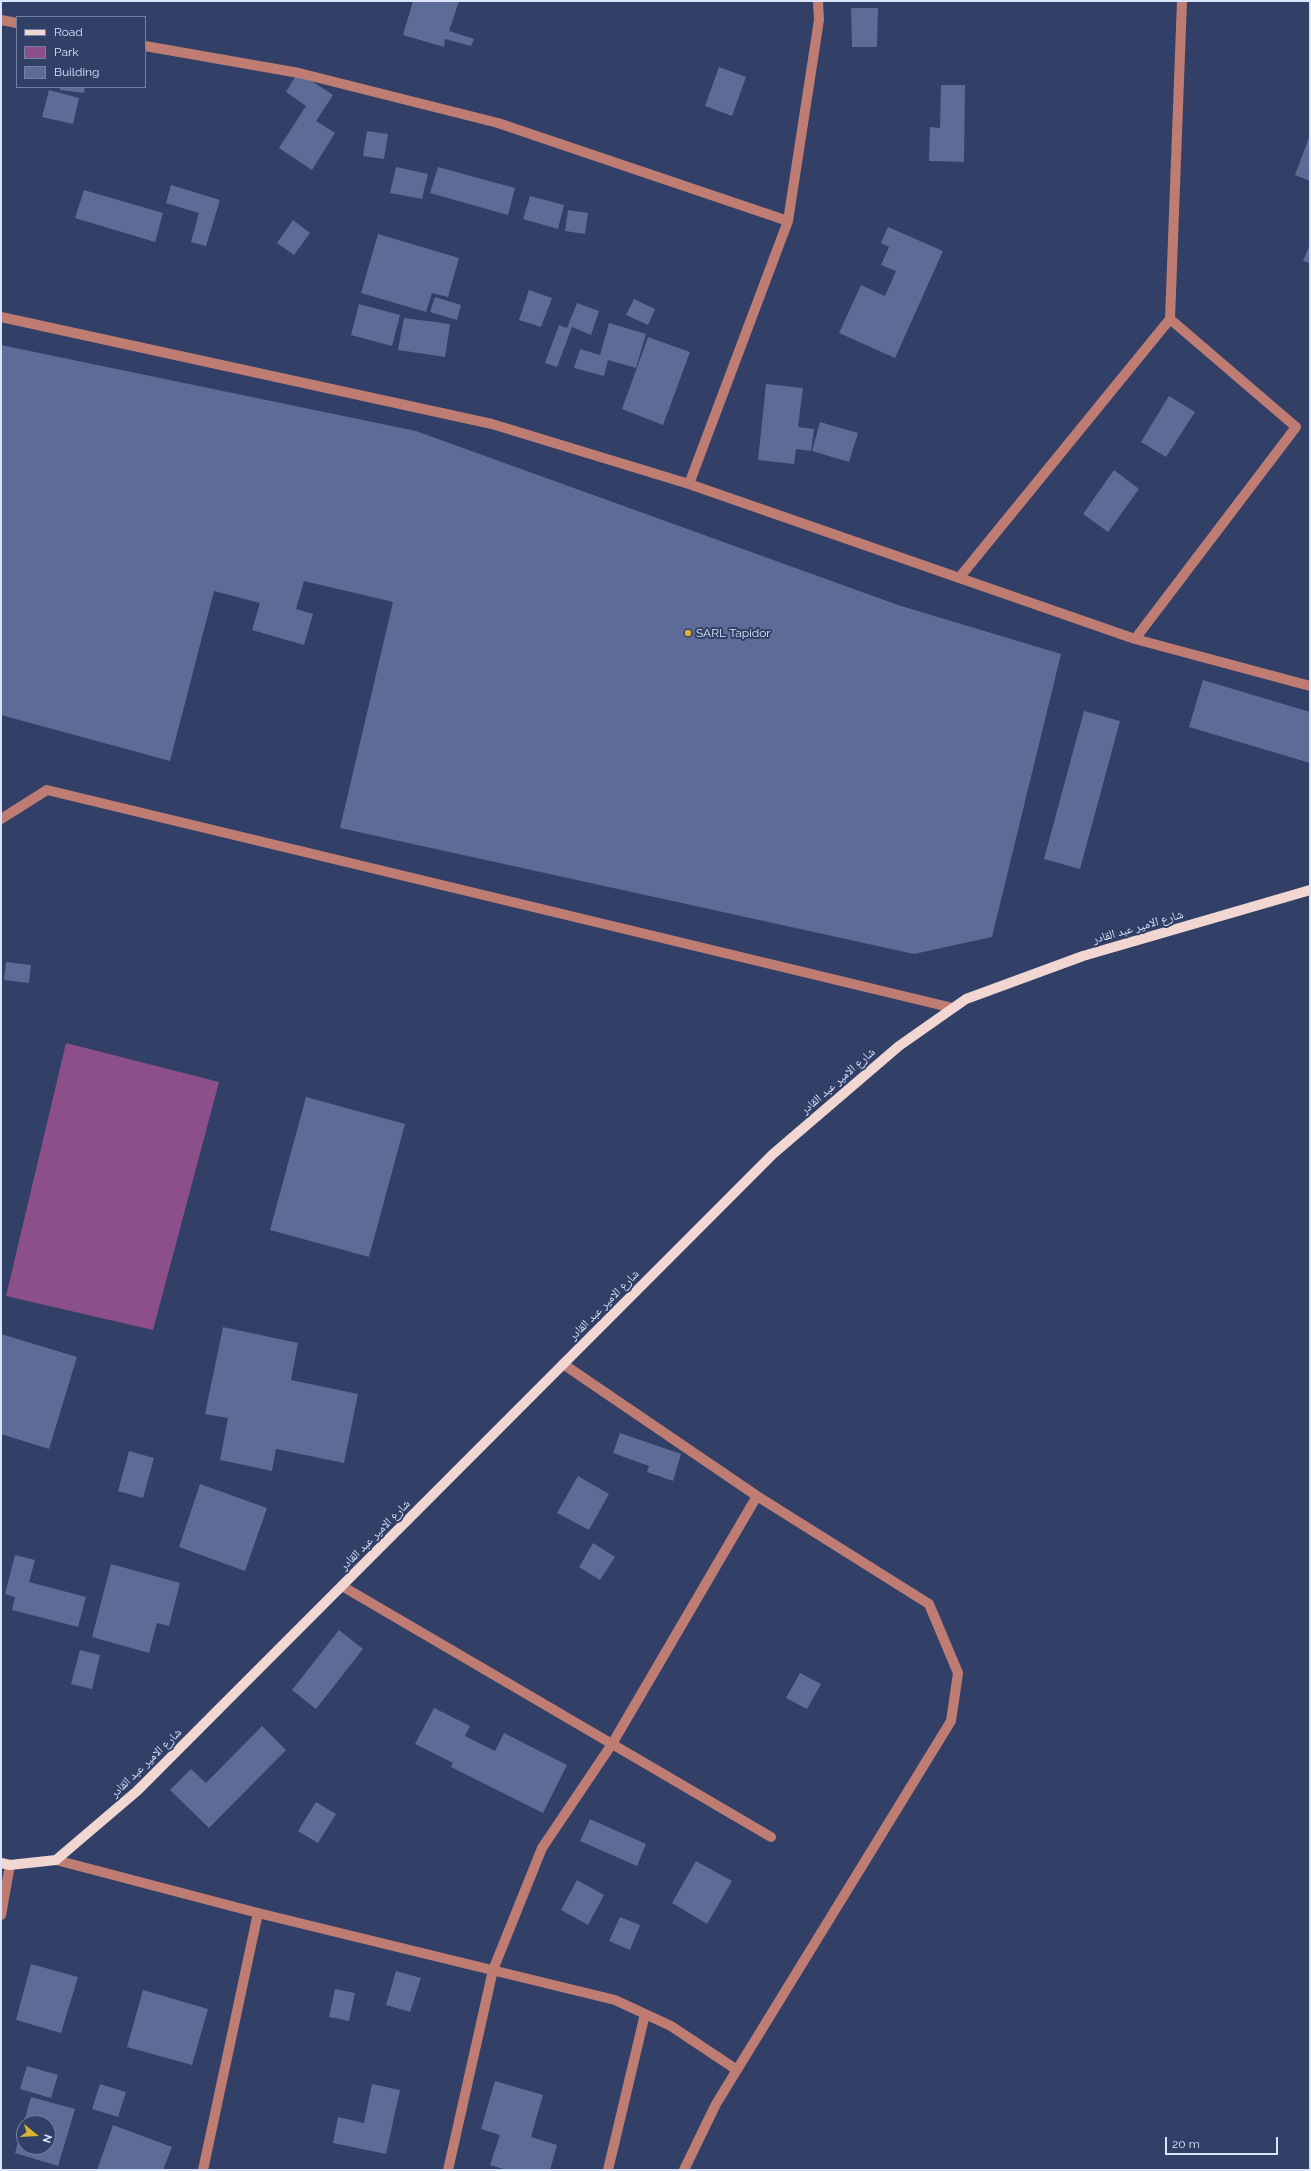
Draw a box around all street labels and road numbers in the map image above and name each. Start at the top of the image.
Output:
street label: شارع الامير عبد القادر [1091,907,1185,947]
street label: شارع الامير عبد القادر [798,1045,878,1117]
street label: شارع الامير عبد القادر [566,1267,642,1343]
street label: شارع الامير عبد القادر [337,1497,413,1573]
street label: شارع الامير عبد القادر [107,1725,185,1801]

